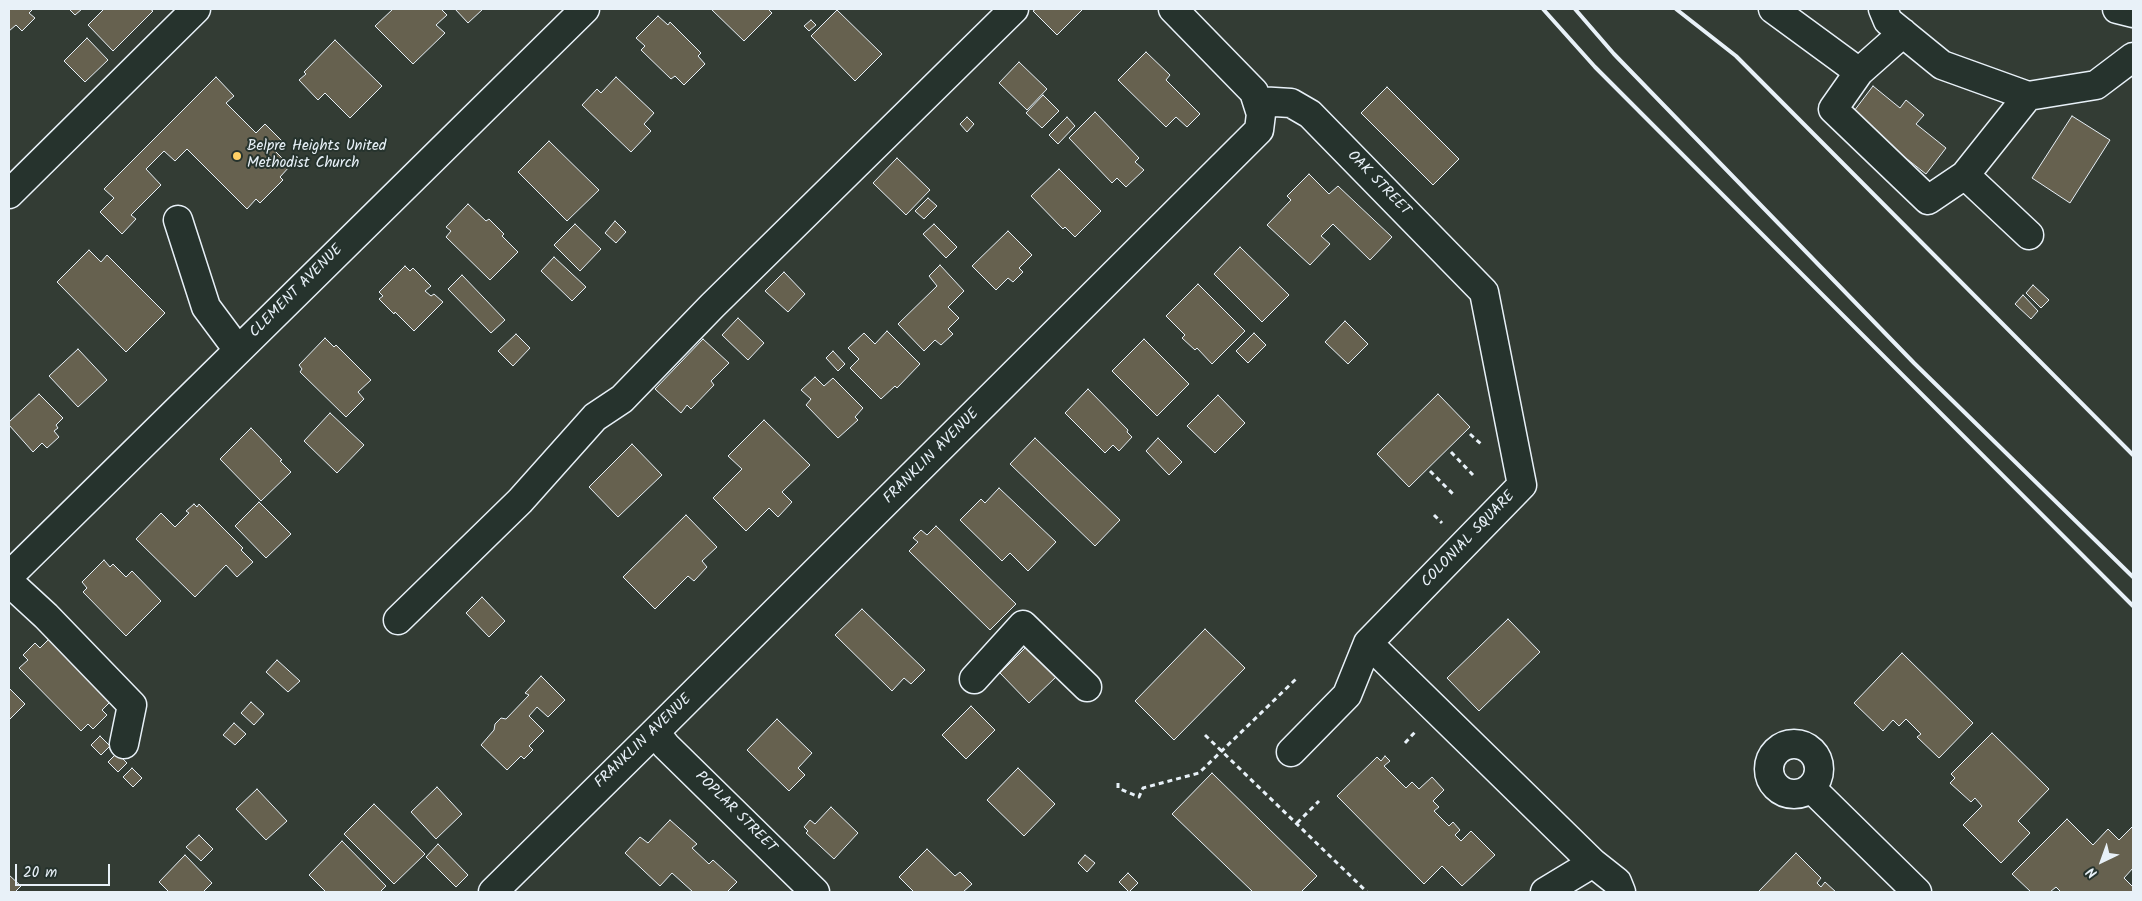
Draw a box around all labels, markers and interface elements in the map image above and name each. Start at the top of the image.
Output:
place label: Belpre Heights United Methodist Church [247,138,386,173]
street label: OAK STREET [1343,148,1413,220]
marker: Belpre Heights United Methodist Church [231,150,243,162]
street label: CLEMENT AVENUE [247,242,347,342]
street label: FRANKLIN AVENUE [881,406,983,508]
street label: COLONIAL SQUARE [1418,488,1520,592]
street label: FRANKLIN AVENUE [592,691,696,793]
street label: POPLAR STREET [690,768,780,858]
north arrow [2077,836,2127,886]
scale bar [18,854,112,886]
text: 20 m [23,861,57,885]
text: N [2081,861,2103,883]

